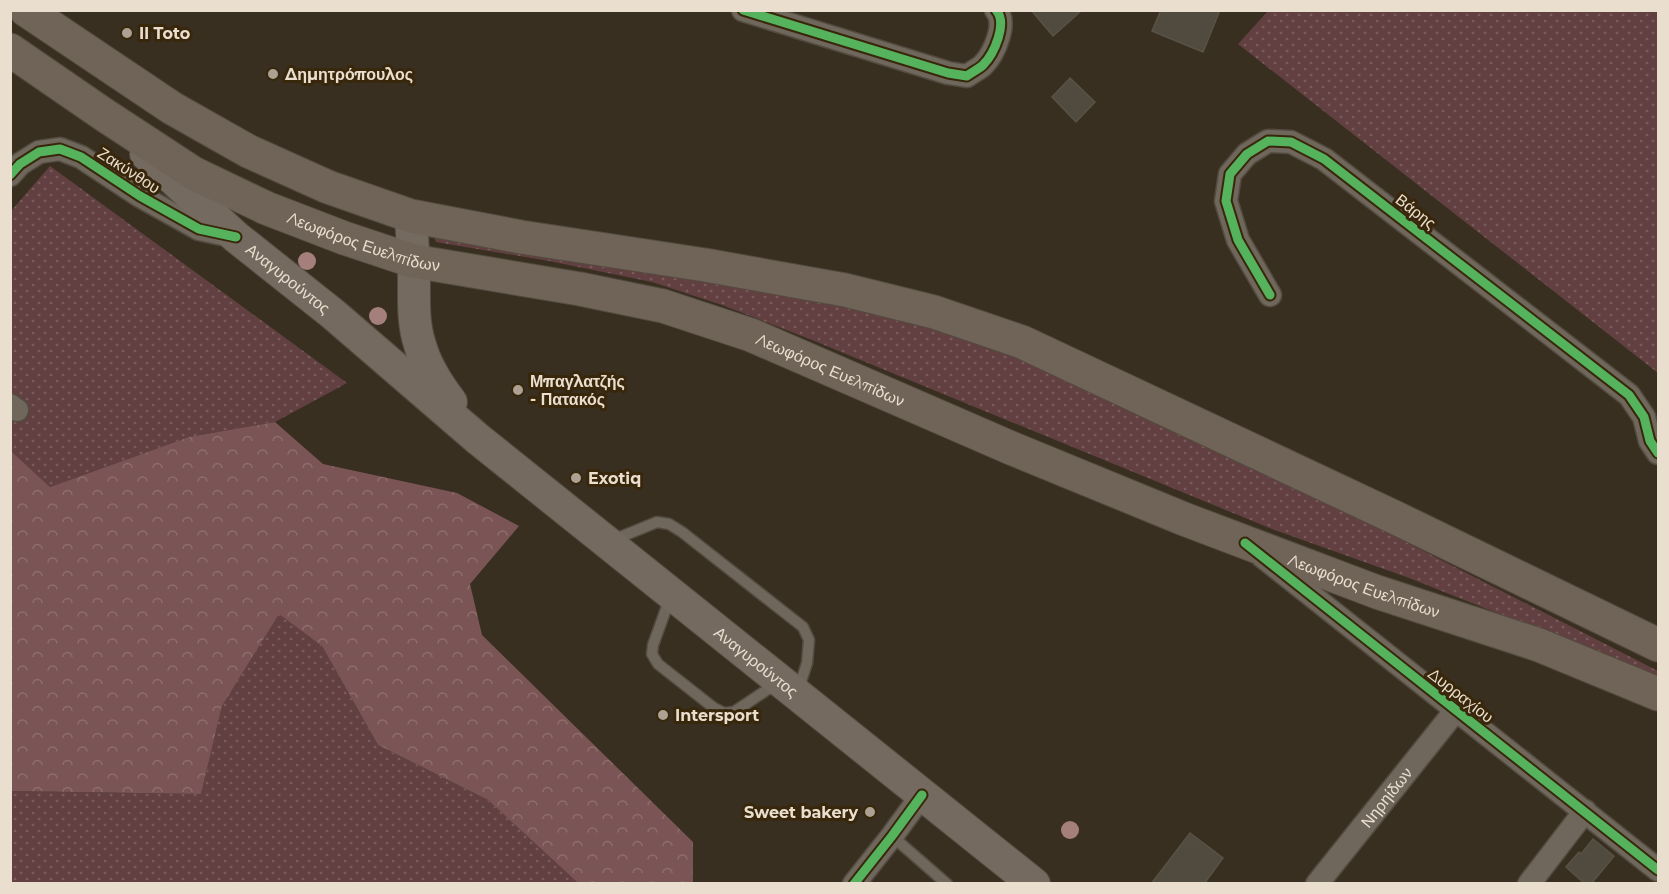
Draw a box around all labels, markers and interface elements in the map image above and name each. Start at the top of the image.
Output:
place label: Il Toto [139,24,190,43]
marker: Il Toto [120,26,134,40]
place label: Δημητρόπουλος [284,65,413,84]
marker: Δημητρόπουλος [266,67,280,81]
street label: Ζακύνθου [94,143,163,198]
street label: Βάρης [1392,190,1440,233]
street label: Λεωφόρος Ευελπίδων [284,208,441,275]
street label: Αναγυρούντος [242,240,334,318]
street label: Λεωφόρος Ευελπίδων [753,329,907,411]
place label: Μπαγλατζής - Πατακός [530,372,625,409]
marker: Μπαγλατζής - Πατακός [511,383,525,397]
place label: Exotiq [588,469,641,488]
marker: Exotiq [569,471,583,485]
street label: Λεωφόρος Ευελπίδων [1285,550,1442,622]
street label: Αναγυρούντος [710,623,802,701]
street label: Δυρραχίου [1424,664,1497,727]
place label: Intersport [675,706,759,725]
marker: Intersport [656,708,670,722]
street label: Νηρηίδων [1357,764,1416,831]
place label: Sweet bakery [744,803,858,822]
marker: Sweet bakery [863,805,877,819]

